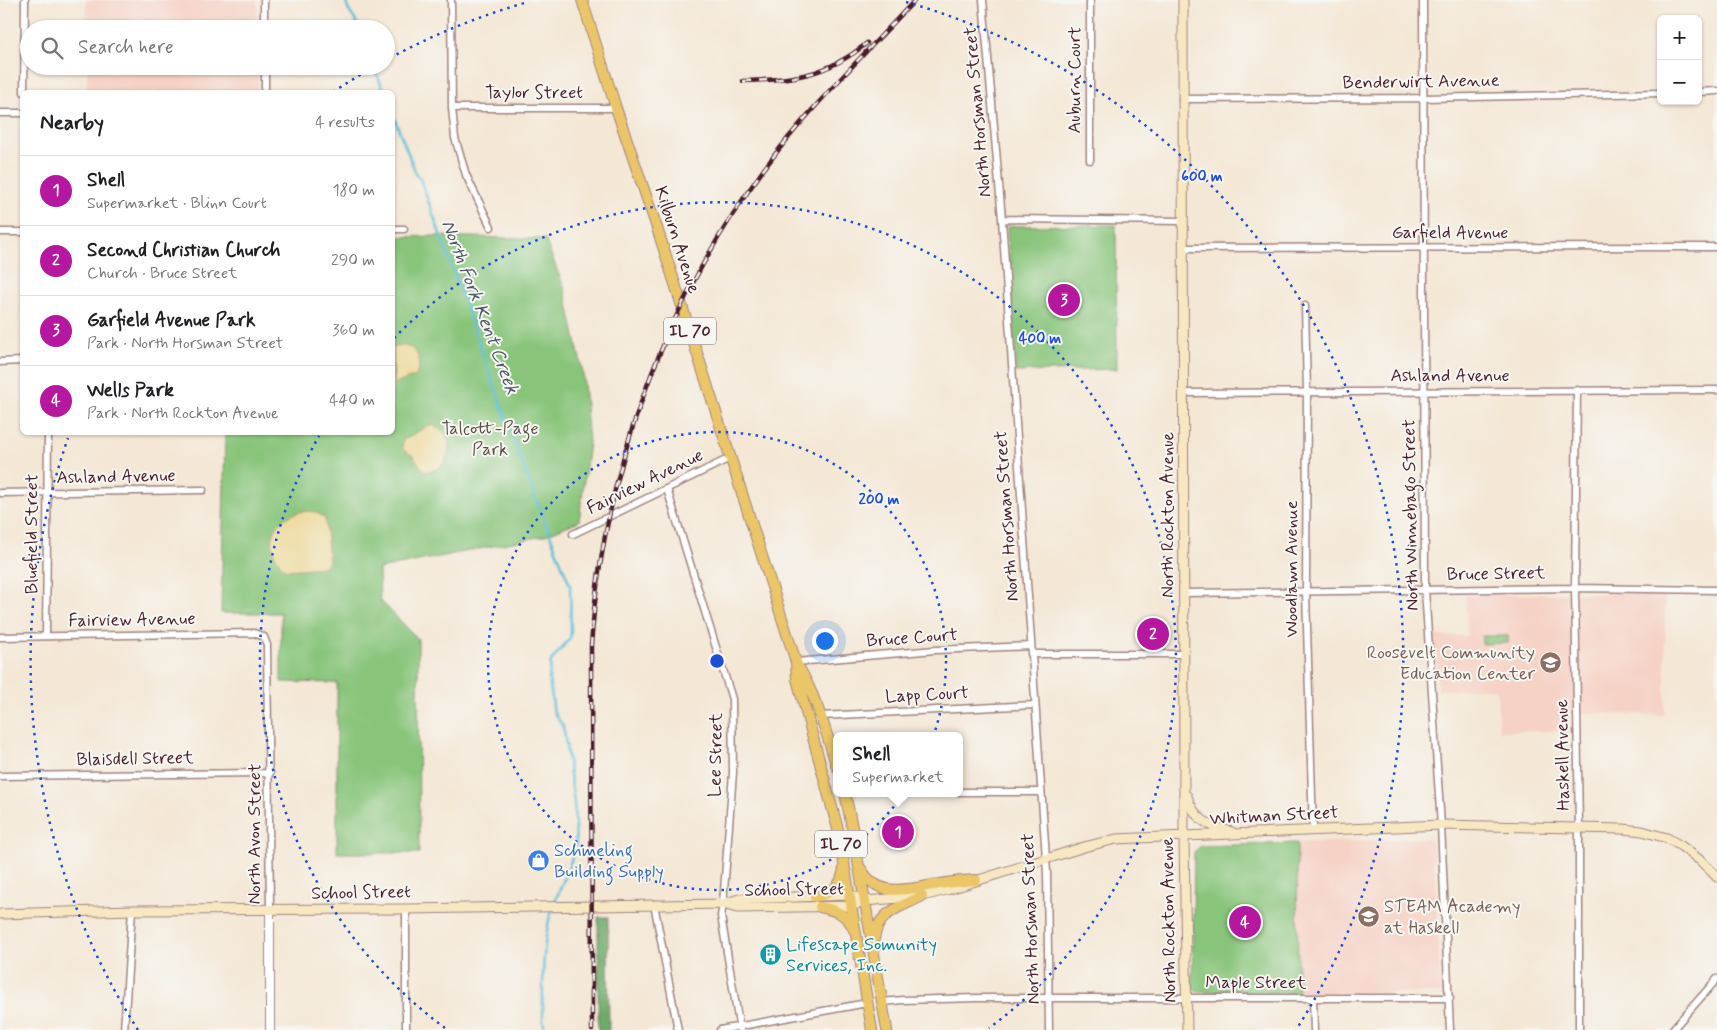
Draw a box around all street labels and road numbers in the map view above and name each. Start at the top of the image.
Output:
street label: North Horsman Street [959,26,997,198]
street label: Auburn Court [1063,27,1087,133]
street label: Benderwirt Avenue [1342,69,1500,95]
street label: Taylor Street [485,81,583,105]
street label: Kilburn Avenue [648,183,706,297]
street label: Garfield Avenue [1392,221,1508,245]
road number: IL 70 [664,318,716,344]
street label: Ashland Avenue [1390,364,1510,388]
street label: North Winnebago Street [1397,419,1427,611]
street label: North Horsman Street [989,430,1025,602]
street label: North Rockton Avenue [1156,432,1180,598]
street label: Fairview Avenue [583,443,707,521]
street label: Ashland Avenue [56,464,176,490]
street label: Bluefield Street [20,474,44,594]
street label: Woodlawn Avenue [1280,500,1304,638]
street label: Bruce Street [1447,561,1546,587]
street label: Fairview Avenue [68,607,196,633]
street label: Bruce Court [866,623,958,653]
street label: Lapp Court [885,681,969,709]
street label: Haskell Avenue [1550,699,1576,811]
street label: Lee Street [703,712,729,797]
street label: Blaisdell Street [76,746,194,772]
street label: North Avon Street [243,764,267,904]
street label: Whitman Street [1209,801,1339,831]
road number: IL 70 [815,831,867,858]
street label: North Horsman Street [1016,833,1046,1005]
street label: North Rockton Avenue [1156,837,1182,1003]
street label: School Street [744,877,844,903]
street label: School Street [311,880,411,906]
street label: Maple Street [1205,971,1307,995]

